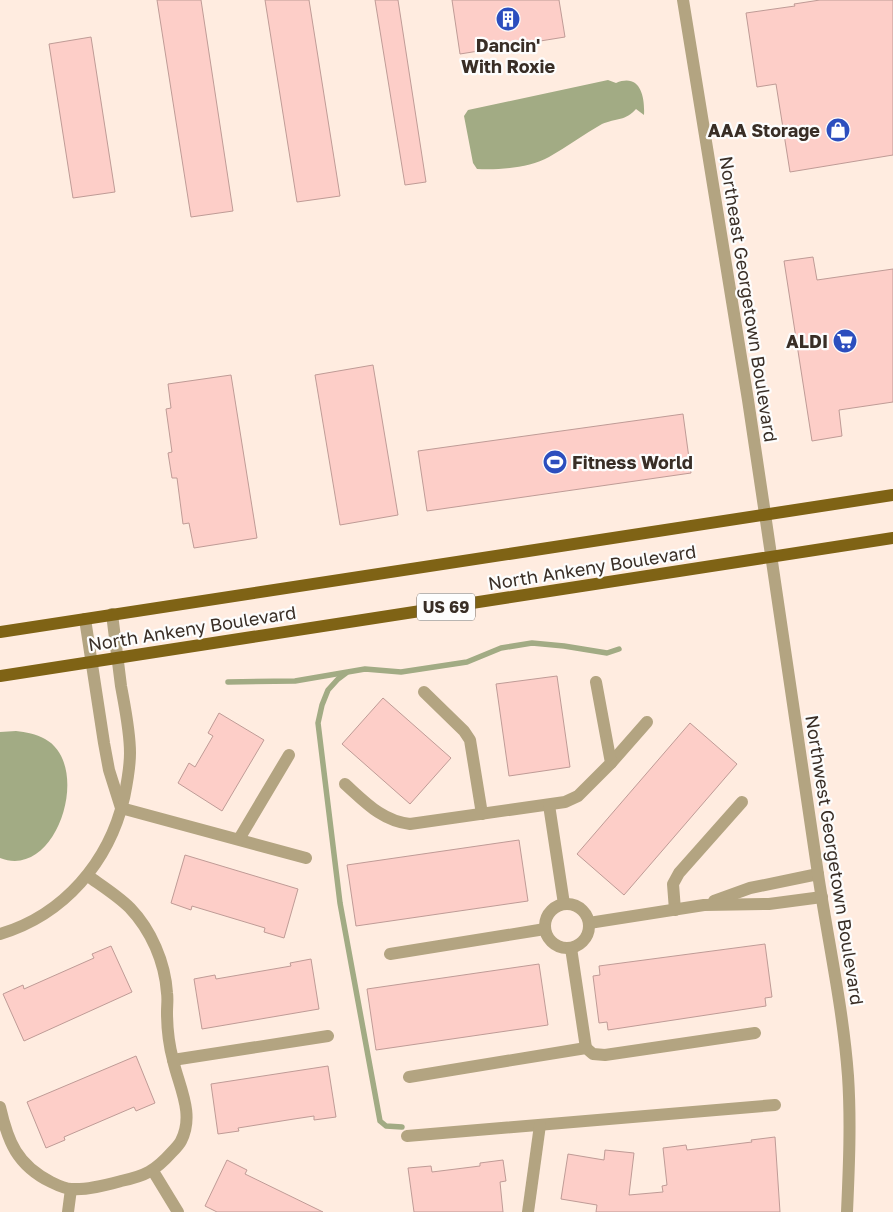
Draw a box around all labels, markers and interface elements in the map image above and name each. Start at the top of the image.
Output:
building icon: Dancin' With Roxie [495,6,521,32]
place label: Dancin' With Roxie [461,34,555,77]
shop icon: AAA Storage [825,117,851,143]
place label: AAA Storage [708,119,820,141]
street label: Northeast Georgetown Boulevard [716,154,782,444]
supermarket icon: ALDI [832,328,858,354]
place label: ALDI [786,330,828,352]
sports icon: Fitness World [542,449,568,475]
place label: Fitness World [572,451,693,473]
street label: North Ankeny Boulevard [486,540,698,594]
road number: US 69 [417,594,475,620]
street label: North Ankeny Boulevard [86,601,298,655]
street label: Northwest Georgetown Boulevard [801,713,869,1007]

